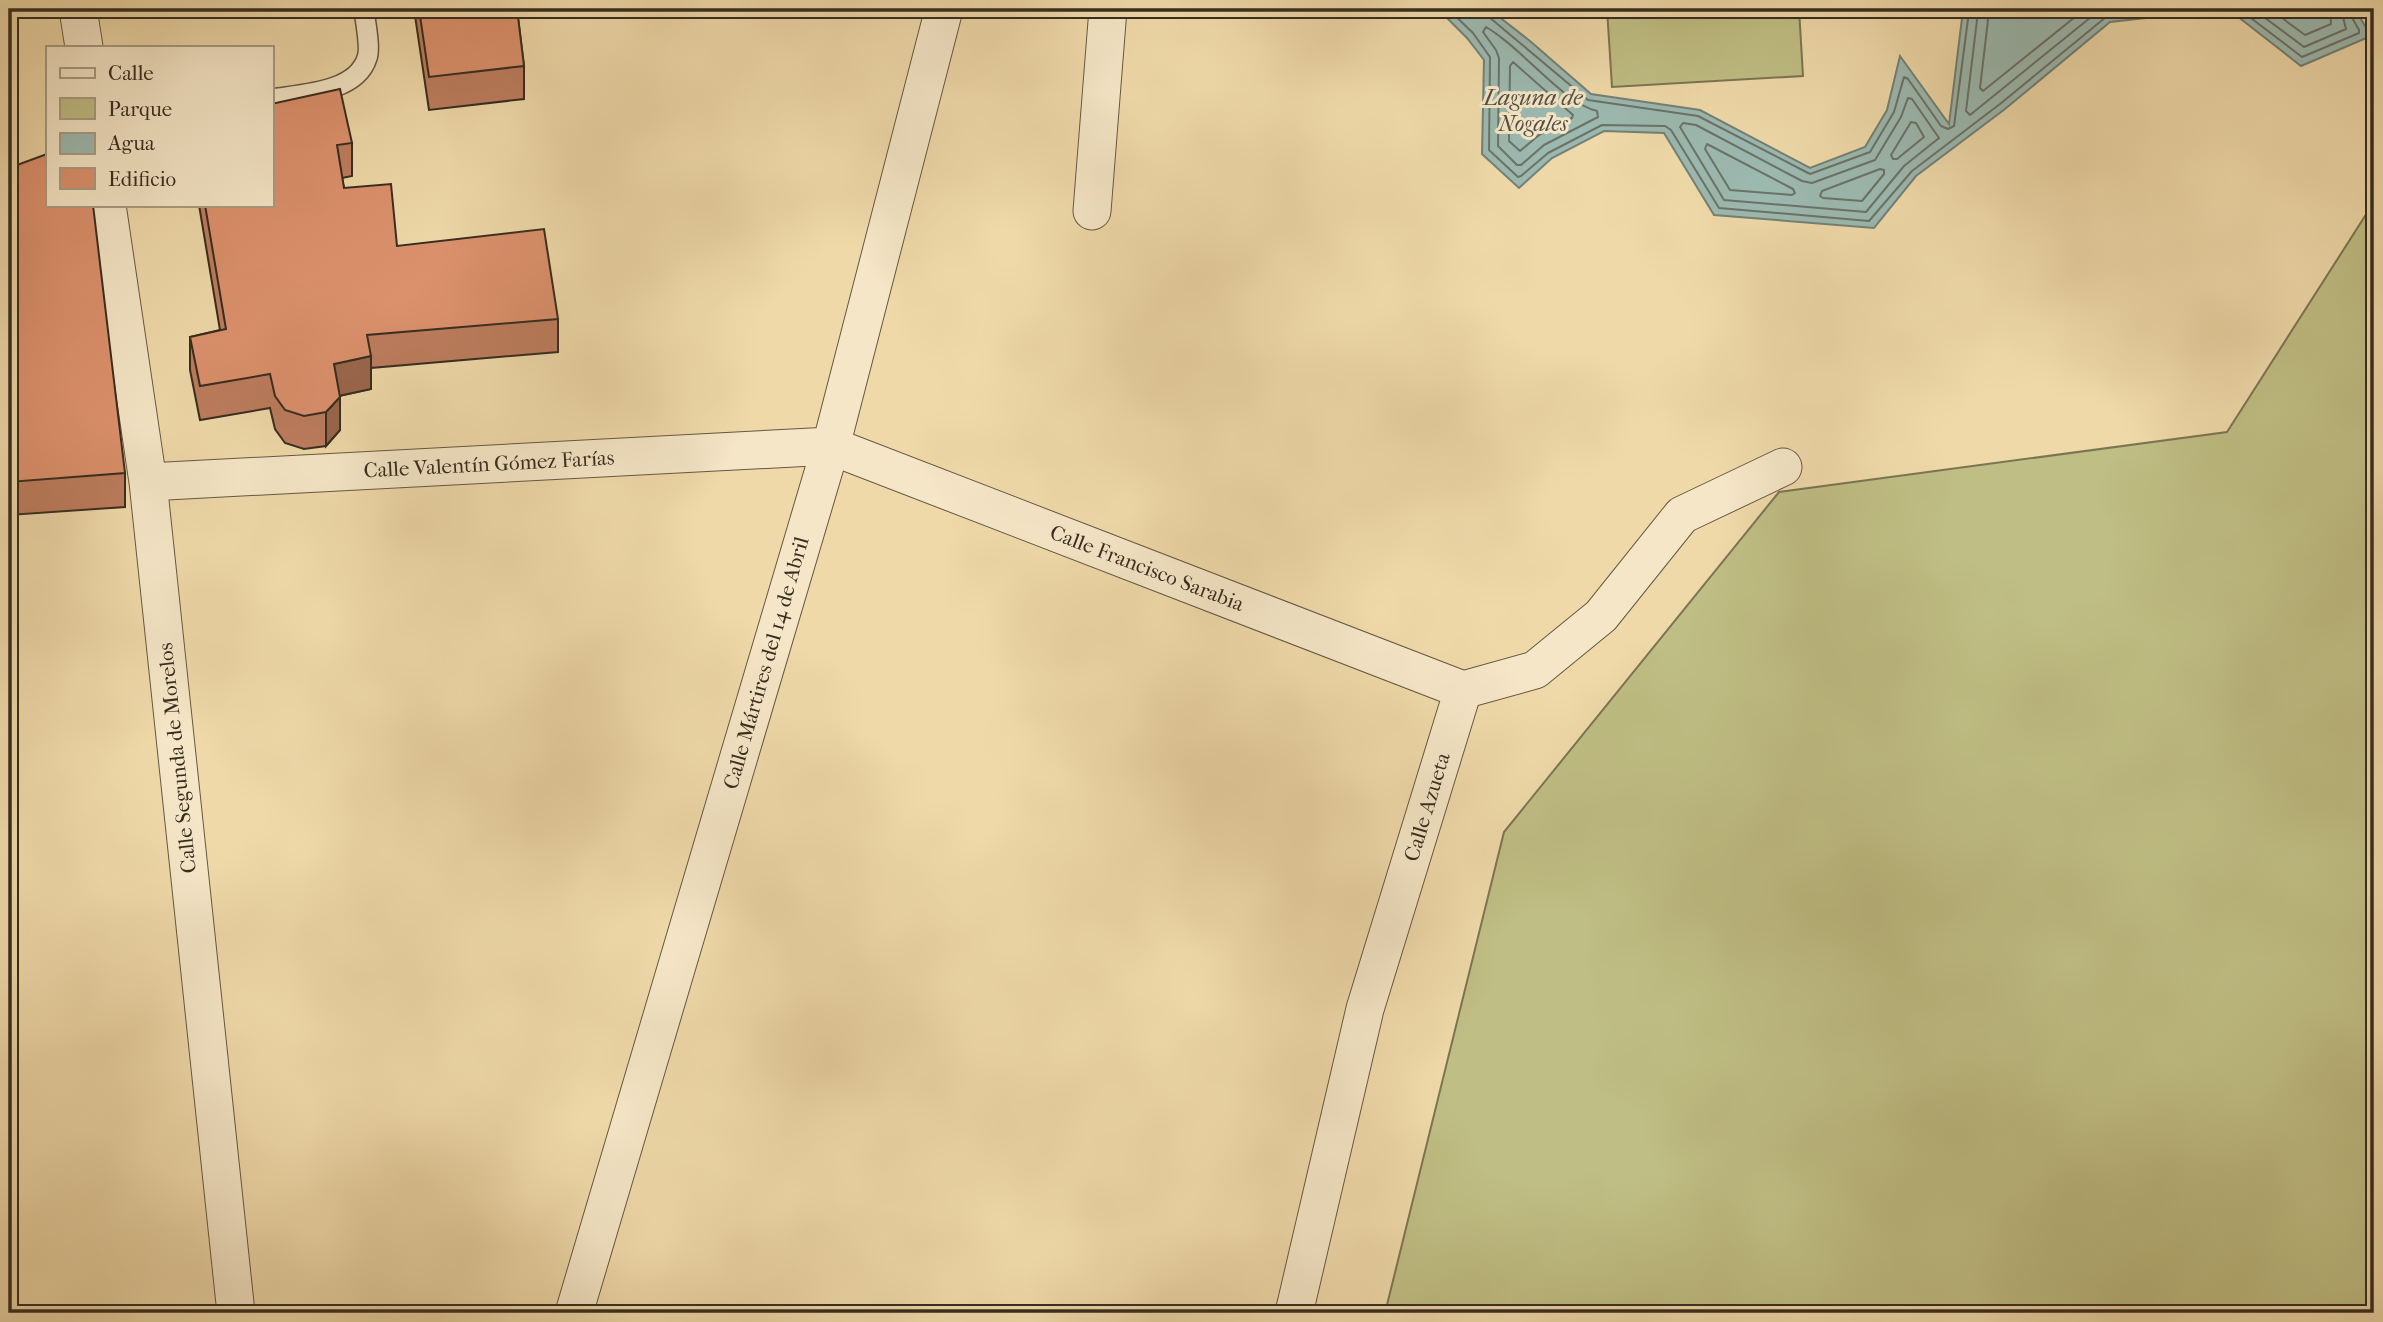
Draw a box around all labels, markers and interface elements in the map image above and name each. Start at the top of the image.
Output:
legend [46,46,273,206]
text: Calle [108,61,154,85]
water label: Laguna de Nogales [1482,84,1583,137]
text: Parque [108,97,172,121]
text: Agua [107,131,155,155]
text: Edificio [108,167,176,191]
street label: Calle Valentín Gómez Farías [363,445,615,483]
street label: Calle Francisco Sarabia [1047,520,1248,616]
street label: Calle Mártires del 14 de Abril [718,534,814,792]
street label: Calle Segunda de Morelos [153,641,201,874]
street label: Calle Azueta [1399,749,1455,864]

